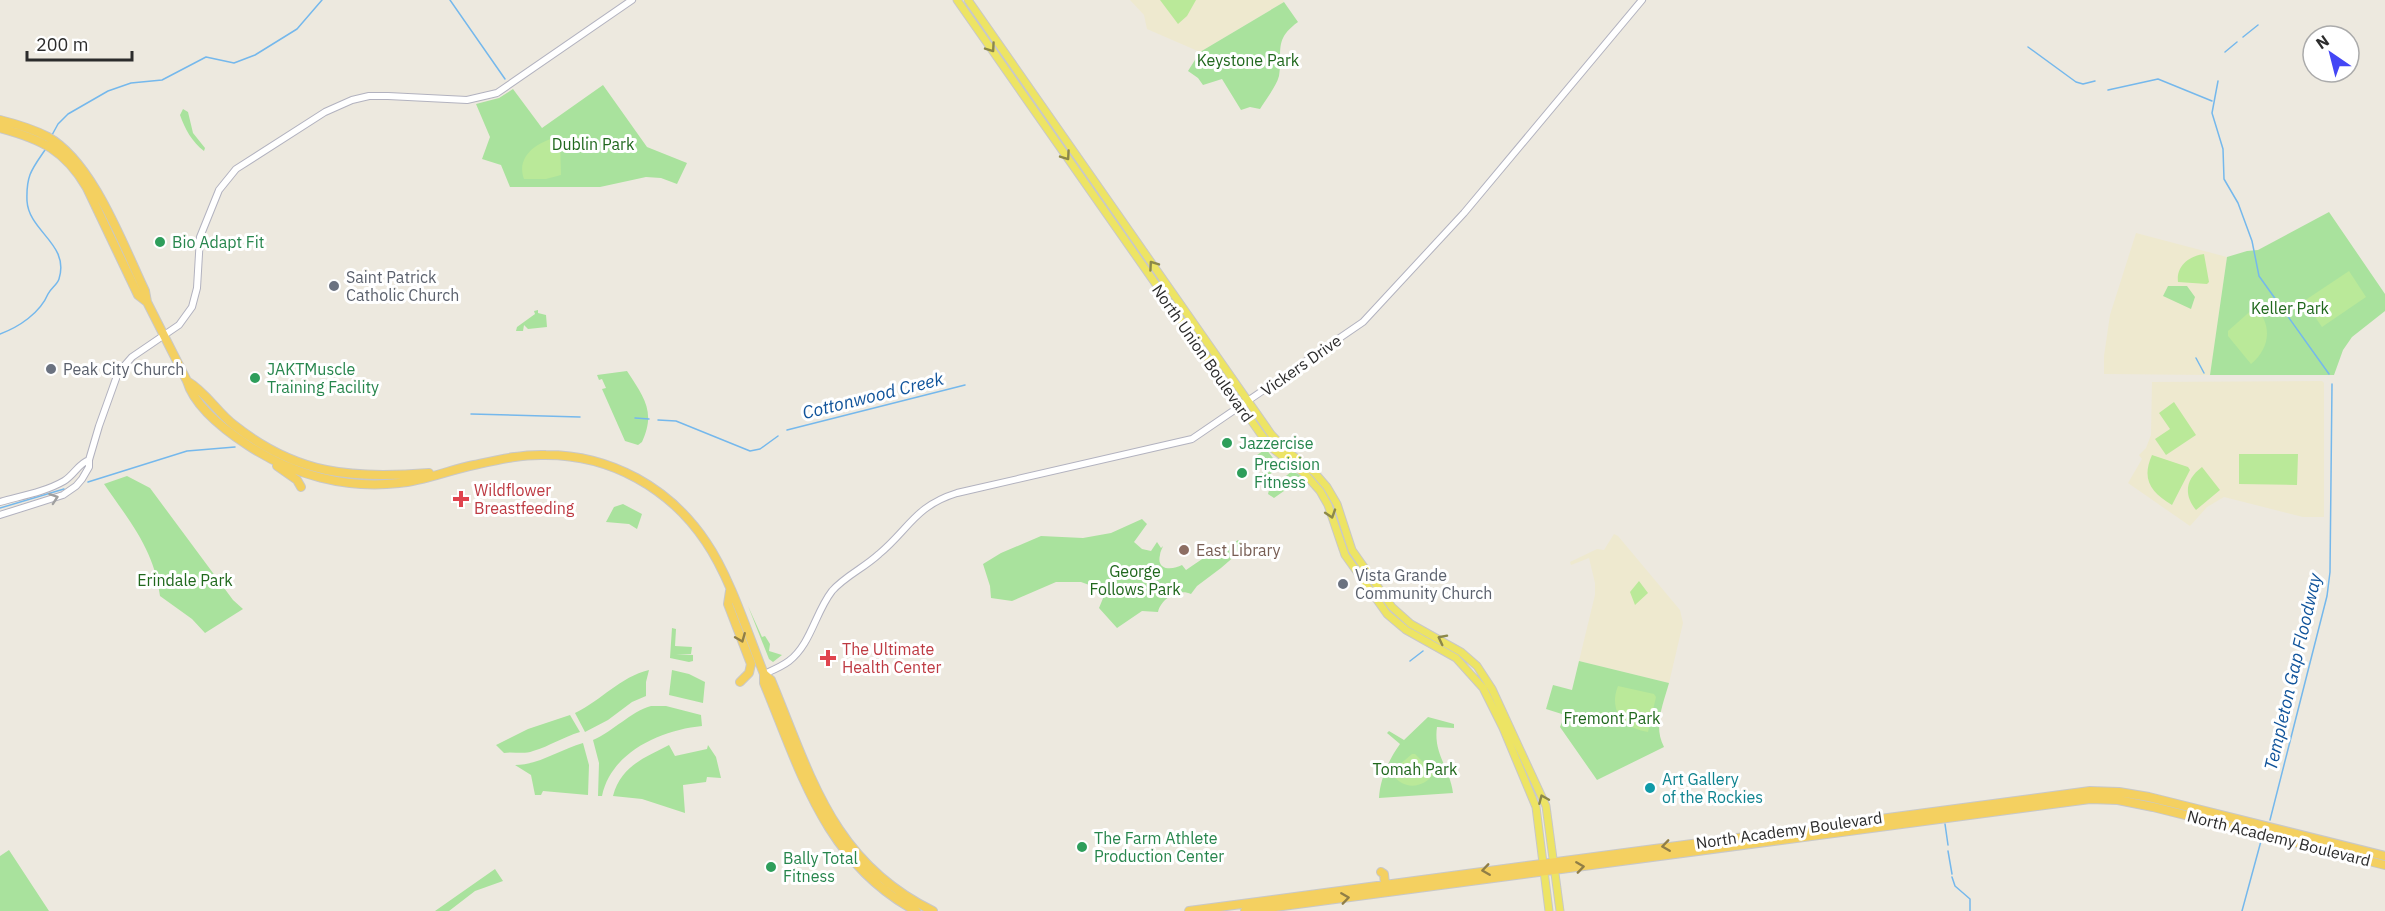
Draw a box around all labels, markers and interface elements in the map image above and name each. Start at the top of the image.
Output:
scale bar [27,24,132,62]
north arrow [2301,24,2361,84]
text: N [2312,30,2333,53]
text: 200 m [36,33,88,56]
one-way arrow [984,41,995,52]
park label: Keystone Park [1197,50,1300,70]
park label: Dublin Park [552,134,635,154]
one-way arrow [1059,149,1070,160]
place label: Bio Adapt Fit [172,232,264,252]
marker: Bio Adapt Fit [153,235,167,249]
one-way arrow [1149,260,1160,271]
place label: Saint Patrick Catholic Church [346,267,459,305]
marker: Saint Patrick Catholic Church [327,279,341,293]
street label: North Union Boulevard [1148,280,1258,426]
park label: Keller Park [2251,298,2330,318]
street label: Vickers Drive [1257,330,1345,400]
place label: Peak City Church [63,359,184,379]
place label: JAKTMuscle Training Facility [267,359,379,397]
marker: Peak City Church [44,362,58,376]
water label: Cottonwood Creek [800,367,946,424]
marker: JAKTMuscle Training Facility [248,371,262,385]
place label: Jazzercise [1239,433,1314,453]
marker: Jazzercise [1220,436,1234,450]
place label: Precision Fitness [1254,454,1320,492]
marker: Precision Fitness [1235,466,1249,480]
place label: Wildflower Breastfeeding [474,480,575,518]
marker: Wildflower Breastfeeding [452,490,470,508]
one-way arrow [48,493,59,505]
one-way arrow [1324,508,1336,519]
place label: East Library [1196,540,1281,560]
marker: East Library [1177,543,1191,557]
park label: George Follows Park [1089,561,1181,599]
place label: Vista Grande Community Church [1355,565,1492,603]
park label: Erindale Park [137,570,233,590]
water label: Templeton Gap Floodway [2259,570,2327,773]
marker: Vista Grande Community Church [1336,577,1350,591]
one-way arrow [734,632,746,643]
one-way arrow [1437,635,1448,647]
place label: The Ultimate Health Center [842,639,942,677]
marker: The Ultimate Health Center [819,649,837,667]
park label: Fremont Park [1564,708,1661,728]
park label: Tomah Park [1373,759,1458,779]
place label: Art Gallery of the Rockies [1662,769,1763,807]
marker: Art Gallery of the Rockies [1643,781,1657,795]
one-way arrow [1538,794,1550,805]
street label: North Academy Boulevard [2185,806,2373,870]
street label: North Academy Boulevard [1694,807,1884,853]
place label: The Farm Athlete Production Center [1094,828,1224,866]
marker: The Farm Athlete Production Center [1075,840,1089,854]
one-way arrow [1661,840,1670,852]
place label: Bally Total Fitness [783,848,858,886]
marker: Bally Total Fitness [764,860,778,874]
one-way arrow [1576,862,1585,874]
one-way arrow [1482,864,1491,876]
one-way arrow [1341,892,1350,905]

